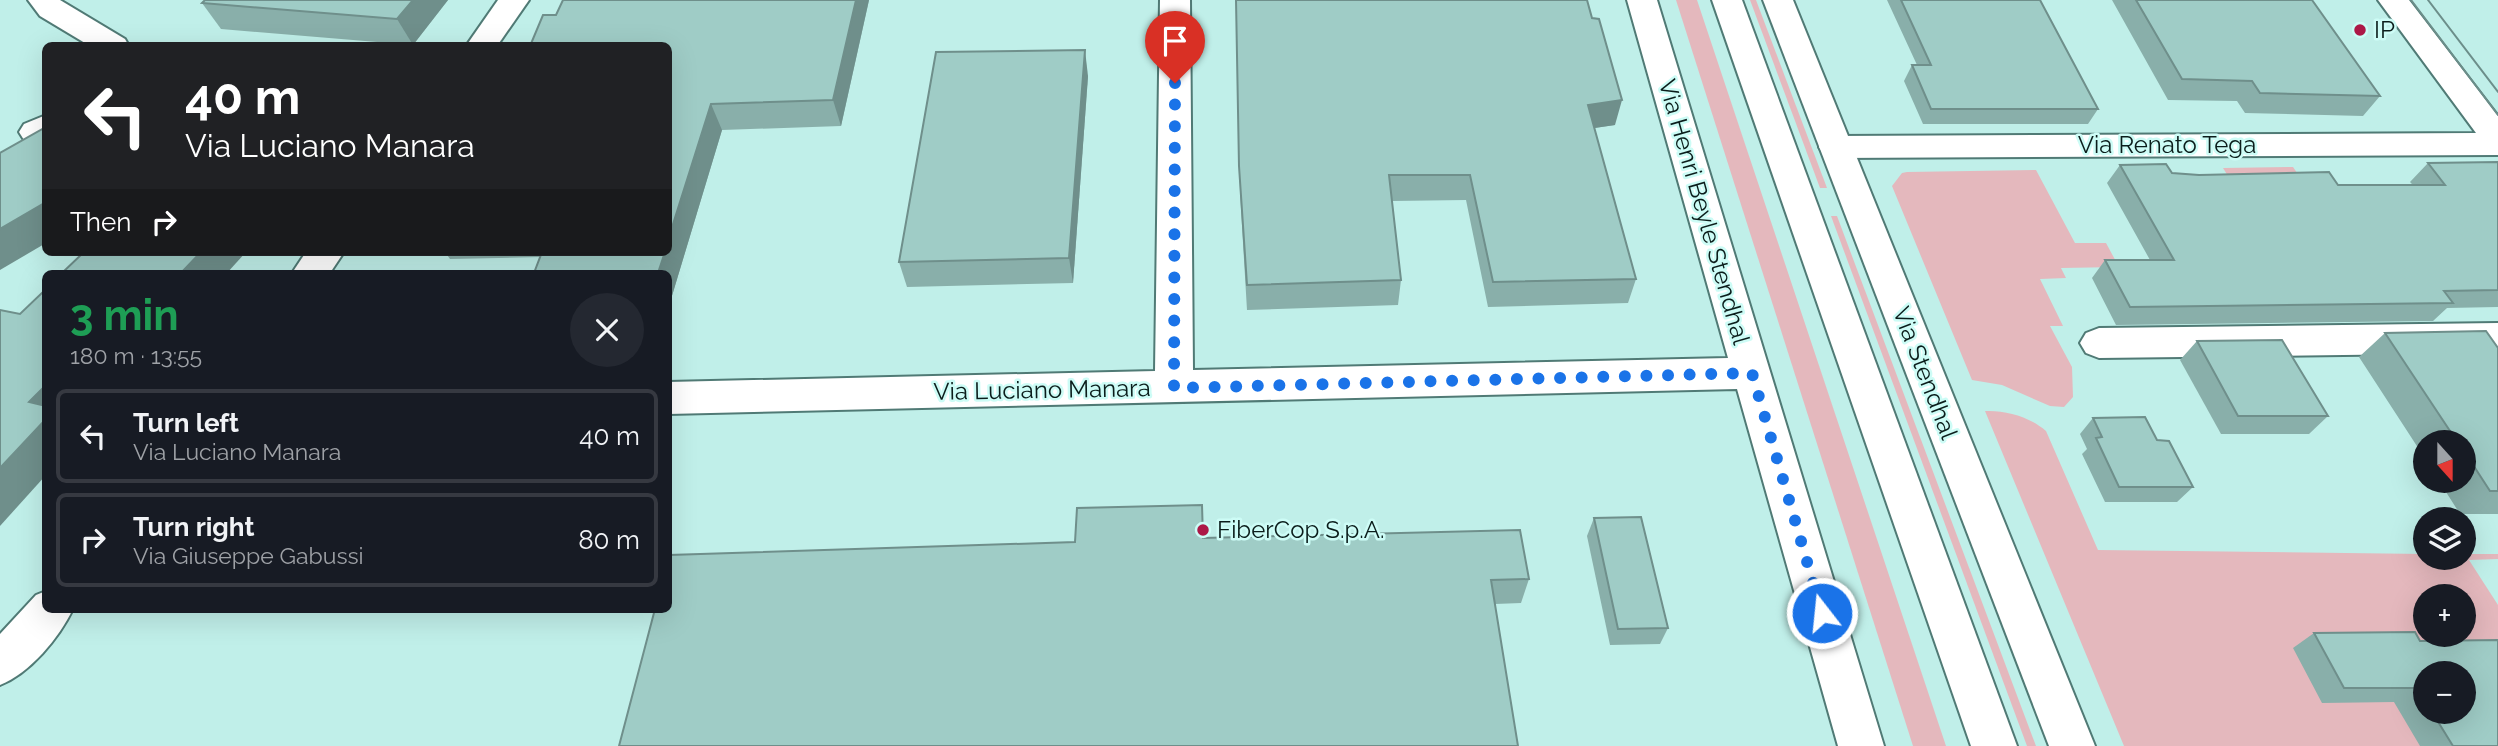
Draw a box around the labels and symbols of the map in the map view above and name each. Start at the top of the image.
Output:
pin [1145,11,1205,83]
place label: IP [2374,15,2395,44]
marker: IP [2352,22,2368,38]
street label: Via Henri Beyle Stendhal [1653,76,1756,348]
street label: Via Renato Tega [2078,130,2256,159]
street label: Via Stendhal [1887,302,1964,444]
street label: Via Luciano Manara [933,373,1151,406]
north arrow [2413,430,2476,494]
place label: FiberCop S.p.A. [1217,515,1385,544]
marker: FiberCop S.p.A. [1195,522,1211,538]
position arrow [1785,576,1859,650]

